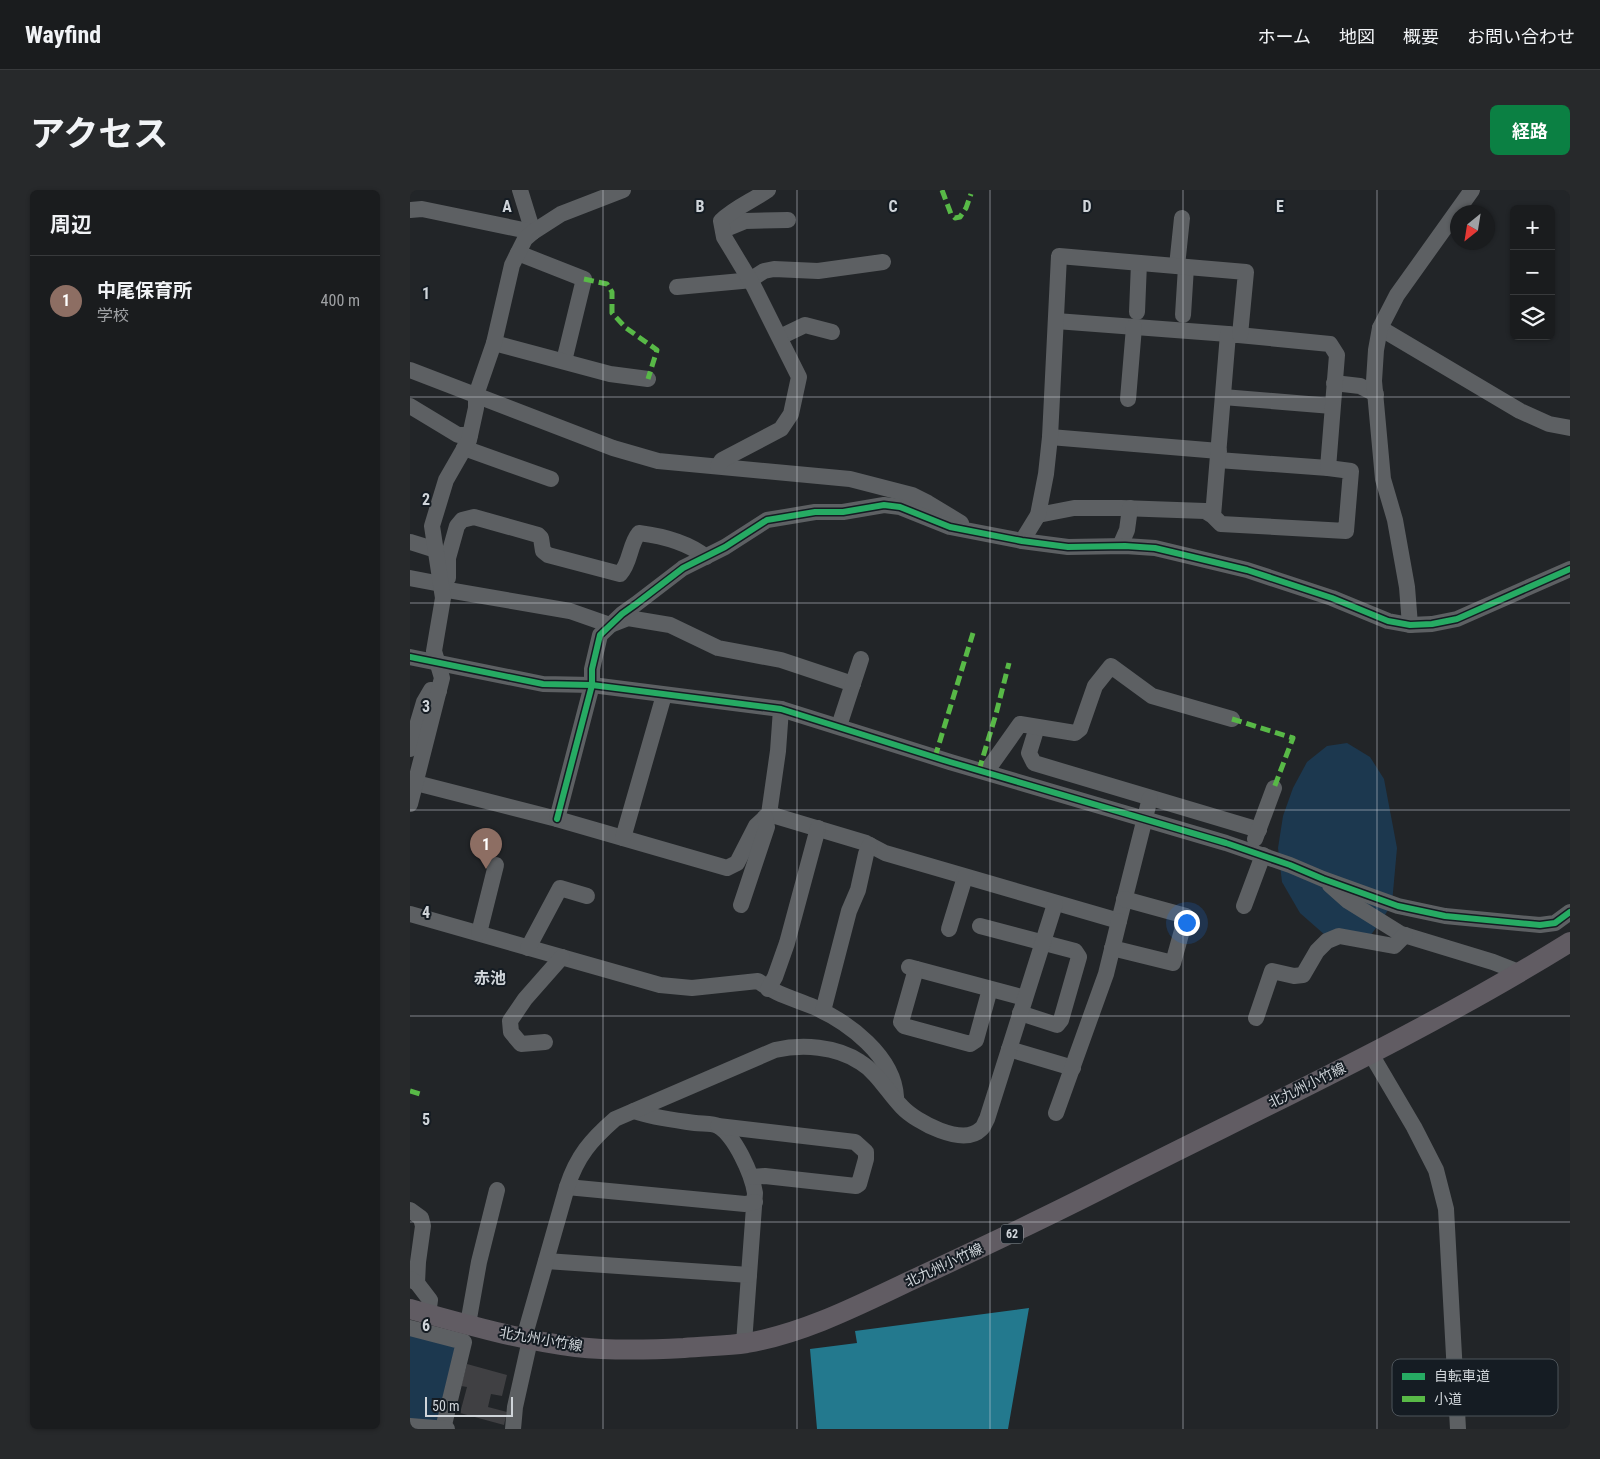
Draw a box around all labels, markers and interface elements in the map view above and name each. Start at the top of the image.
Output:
text: Wayfind [25,21,101,49]
text: ホーム [1258,26,1311,47]
text: 地図 [1339,26,1375,47]
text: 概要 [1403,26,1439,47]
text: お問い合わせ [1467,26,1575,47]
button: 経路 [1490,105,1570,155]
text: アクセス [30,114,168,155]
text: A [502,197,512,216]
text: B [696,197,705,216]
text: C [888,197,898,216]
text: D [1082,197,1092,216]
text: E [1276,197,1284,216]
north arrow [1450,205,1495,250]
map controls [1510,205,1555,340]
button: + [1510,205,1555,250]
text: 周辺 [50,213,92,237]
button: − [1510,250,1555,295]
text: 中尾保育所 [97,279,192,302]
text: 1 [422,284,430,303]
text: 1 [62,291,70,310]
text: 400 m [321,291,360,310]
button: layers [1510,295,1555,340]
text: 学校 [97,306,129,325]
text: 2 [422,490,430,509]
text: 3 [422,697,430,716]
pin: 1 [470,828,502,869]
text: 4 [422,903,430,922]
your location [1174,910,1200,936]
district label: 赤池 [474,969,506,988]
street label: 北九州小竹線 [1266,1059,1348,1111]
text: 5 [422,1110,430,1129]
road number: 62 [1001,1224,1023,1244]
street label: 北九州小竹線 [903,1240,985,1290]
text: 6 [422,1316,430,1335]
street label: 北九州小竹線 [498,1324,584,1354]
legend [1392,1359,1558,1416]
text: 自転車道 [1434,1368,1490,1384]
text: 小道 [1434,1391,1462,1407]
scale bar [425,1394,512,1417]
text: 50 m [432,1398,460,1414]

